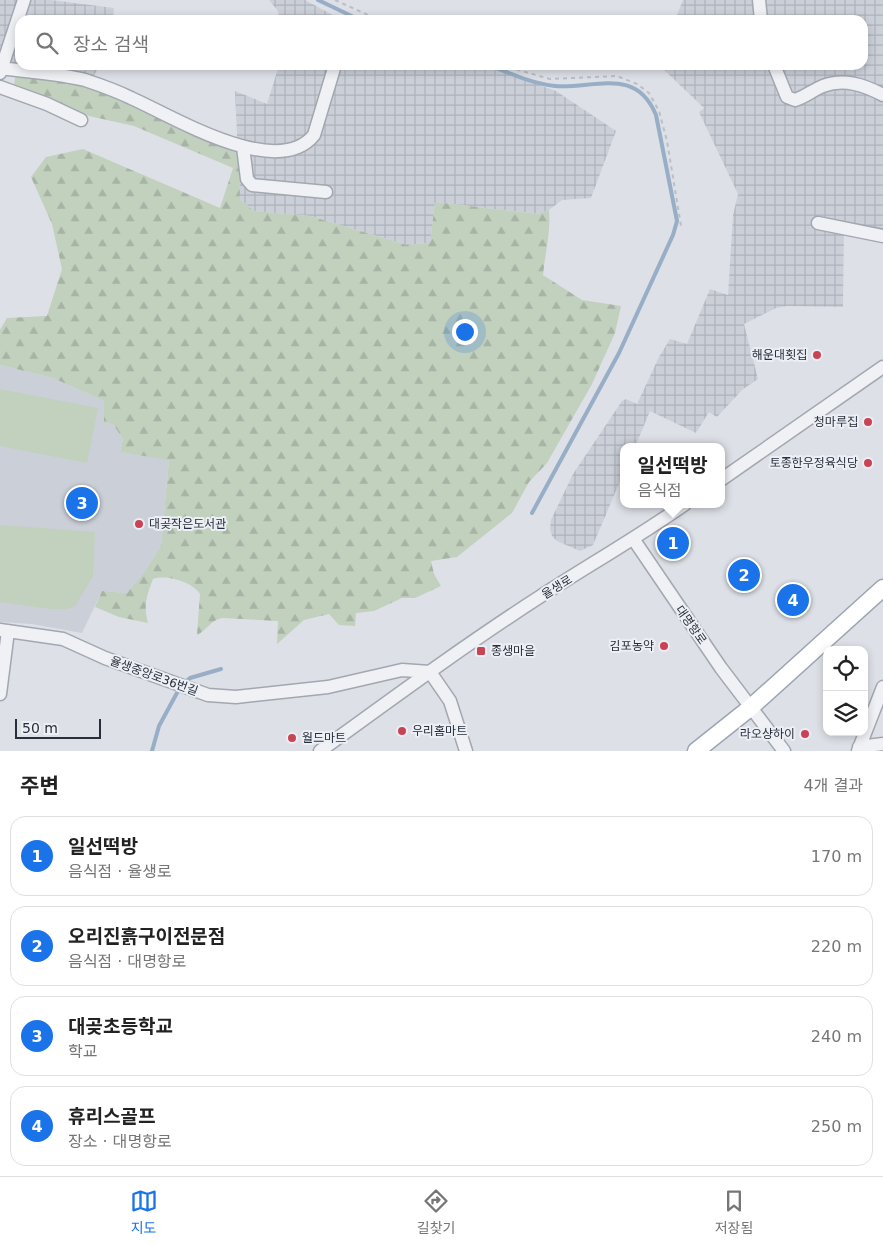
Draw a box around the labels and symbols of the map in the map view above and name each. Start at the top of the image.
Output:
your location [452,319,478,345]
place label: 해운대횟집 [752,348,807,362]
marker: 해운대횟집 [811,349,823,361]
place label: 청마루집 [814,415,858,429]
marker: 청마루집 [862,416,874,428]
place label: 토종한우정육식당 [770,456,858,470]
marker: 토종한우정육식당 [862,457,874,469]
pin: 3 [66,484,98,522]
place label: 대곶작은도서관 [149,517,226,531]
marker: 대곶작은도서관 [133,518,145,530]
pin: 1 [657,524,689,562]
pin: 2 [728,556,760,594]
street label: 율생로 [539,572,575,602]
pin: 4 [777,581,809,619]
street label: 대명항로 [673,603,709,647]
place label: 김포농약 [610,639,654,653]
marker: 김포농약 [658,640,670,652]
place label: 종생마을 [491,644,535,658]
marker: 종생마을 [475,645,487,657]
street label: 율생중앙로36번길 [108,654,200,698]
scale bar [15,716,101,739]
place label: 우리홈마트 [412,724,467,738]
marker: 우리홈마트 [396,725,408,737]
place label: 라오샹하이 [740,727,795,741]
marker: 라오샹하이 [799,728,811,740]
place label: 월드마트 [302,731,346,745]
marker: 월드마트 [286,732,298,744]

